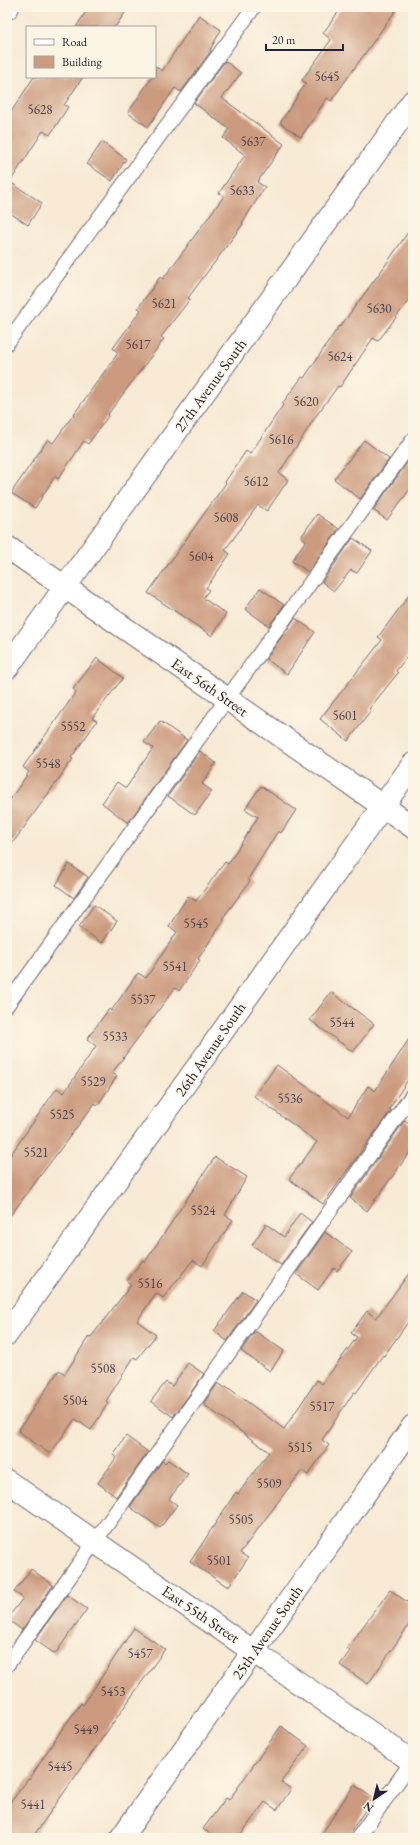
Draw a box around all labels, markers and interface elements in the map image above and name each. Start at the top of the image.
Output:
legend [26,26,156,78]
scale bar [266,26,343,52]
text: 20 m [272,32,296,48]
text: Road [62,34,88,50]
text: Building [62,54,103,70]
house number: 5645 [315,68,339,85]
house number: 5628 [28,101,52,118]
house number: 5637 [241,133,266,150]
house number: 5633 [230,182,254,199]
house number: 5621 [152,295,176,312]
house number: 5630 [367,300,391,317]
street label: 27th Avenue South [170,334,250,435]
house number: 5617 [126,336,151,353]
house number: 5624 [328,348,353,365]
house number: 5620 [294,393,318,410]
house number: 5616 [269,431,293,448]
house number: 5612 [244,473,269,490]
house number: 5608 [214,509,238,526]
house number: 5604 [189,548,214,565]
street label: East 56th Street [168,654,252,721]
house number: 5601 [333,707,357,724]
house number: 5552 [61,718,86,735]
house number: 5548 [36,755,60,772]
house number: 5545 [184,915,208,932]
house number: 5541 [163,958,187,975]
house number: 5537 [131,991,156,1008]
street label: 26th Avenue South [170,998,250,1100]
house number: 5544 [330,1014,355,1031]
house number: 5533 [103,1028,127,1045]
house number: 5529 [81,1073,106,1090]
house number: 5536 [278,1090,302,1107]
house number: 5525 [50,1106,74,1123]
house number: 5521 [24,1144,48,1161]
house number: 5524 [191,1202,216,1219]
house number: 5516 [138,1275,162,1292]
house number: 5508 [91,1360,115,1377]
house number: 5504 [63,1392,88,1409]
house number: 5517 [310,1398,335,1415]
house number: 5515 [288,1439,312,1456]
house number: 5509 [257,1475,282,1492]
house number: 5505 [229,1511,253,1528]
house number: 5501 [207,1552,231,1569]
street label: East 55th Street [159,1581,244,1647]
street label: 25th Avenue South [227,1581,307,1683]
house number: 5457 [128,1645,153,1662]
house number: 5453 [101,1683,125,1700]
house number: 5449 [74,1721,99,1738]
house number: 5445 [48,1758,72,1775]
north arrow [354,1779,394,1819]
house number: 5441 [21,1796,45,1813]
text: N [361,1799,376,1815]

